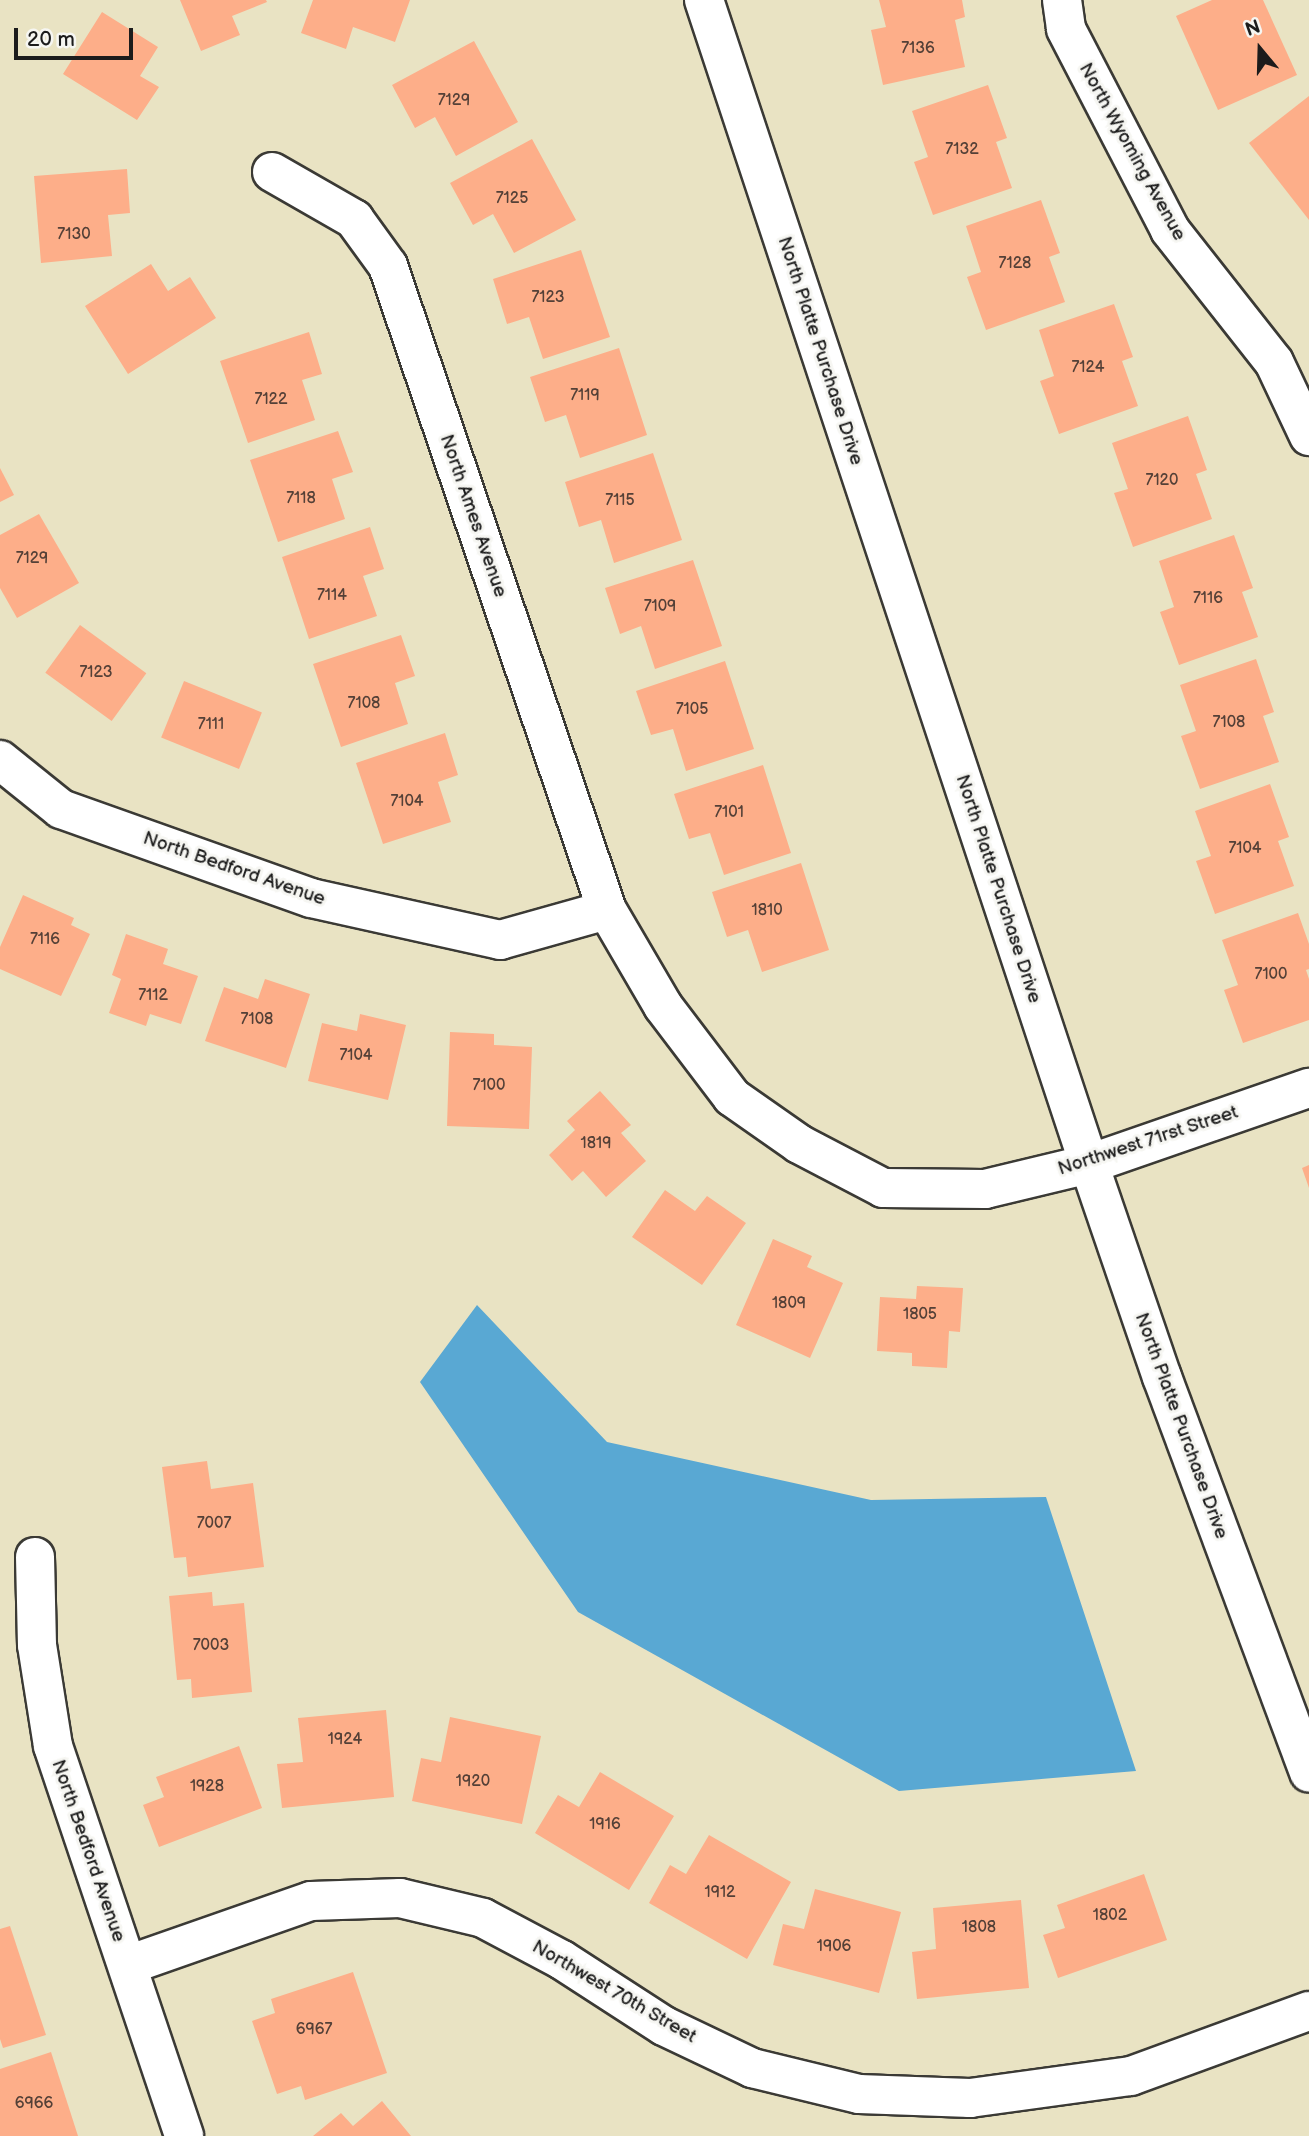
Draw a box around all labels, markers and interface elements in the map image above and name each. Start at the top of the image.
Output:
scale bar [18,14,136,58]
north arrow [1225,14,1295,84]
text: N [1243,15,1263,42]
text: 20 m [27,27,75,52]
house number: 7136 [901,39,935,59]
street label: North Wyoming Avenue [1073,59,1191,245]
house number: 7129 [438,91,470,111]
house number: 7132 [945,140,979,160]
house number: 7125 [496,189,528,209]
house number: 7130 [57,225,91,245]
street label: North Platte Purchase Drive [772,234,868,468]
house number: 7128 [999,254,1031,274]
house number: 7123 [531,288,565,308]
house number: 7124 [1071,358,1105,378]
house number: 7119 [570,386,600,406]
house number: 7122 [255,390,287,410]
street label: North Ames Avenue [434,432,512,600]
house number: 7120 [1146,471,1178,491]
house number: 7118 [286,489,316,509]
house number: 7115 [605,491,635,511]
house number: 7129 [16,549,48,569]
house number: 7114 [317,586,347,606]
house number: 7116 [1193,589,1223,609]
house number: 7109 [644,597,676,617]
house number: 7123 [79,663,113,683]
house number: 7108 [348,694,380,714]
house number: 7105 [676,700,708,720]
house number: 7108 [1213,713,1245,733]
house number: 7111 [198,715,224,735]
street label: North Platte Purchase Drive [950,772,1046,1006]
house number: 7104 [390,792,424,812]
house number: 7101 [714,803,744,823]
street label: North Bedford Avenue [140,827,328,911]
house number: 7104 [1228,839,1262,859]
house number: 1810 [751,901,783,921]
house number: 7116 [30,930,60,950]
house number: 7100 [1255,965,1287,985]
house number: 7112 [138,986,168,1006]
house number: 7108 [241,1010,273,1030]
house number: 7104 [339,1046,373,1066]
house number: 7100 [473,1076,505,1096]
street label: Northwest 71rst Street [1055,1101,1241,1181]
house number: 1819 [581,1134,611,1154]
house number: 1809 [772,1294,806,1314]
house number: 1805 [903,1305,937,1325]
street label: North Platte Purchase Drive [1129,1310,1233,1542]
house number: 7007 [197,1514,231,1534]
house number: 7003 [193,1636,229,1656]
house number: 1924 [328,1730,362,1750]
street label: North Bedford Avenue [46,1757,130,1945]
house number: 1920 [456,1772,490,1792]
house number: 1928 [190,1777,224,1797]
house number: 1916 [589,1815,621,1835]
house number: 1912 [704,1883,736,1903]
house number: 1802 [1093,1906,1127,1926]
house number: 1808 [962,1918,996,1938]
street label: Northwest 70th Street [527,1935,701,2049]
house number: 1906 [817,1937,851,1957]
house number: 6967 [296,2020,332,2040]
house number: 6966 [15,2094,53,2114]

